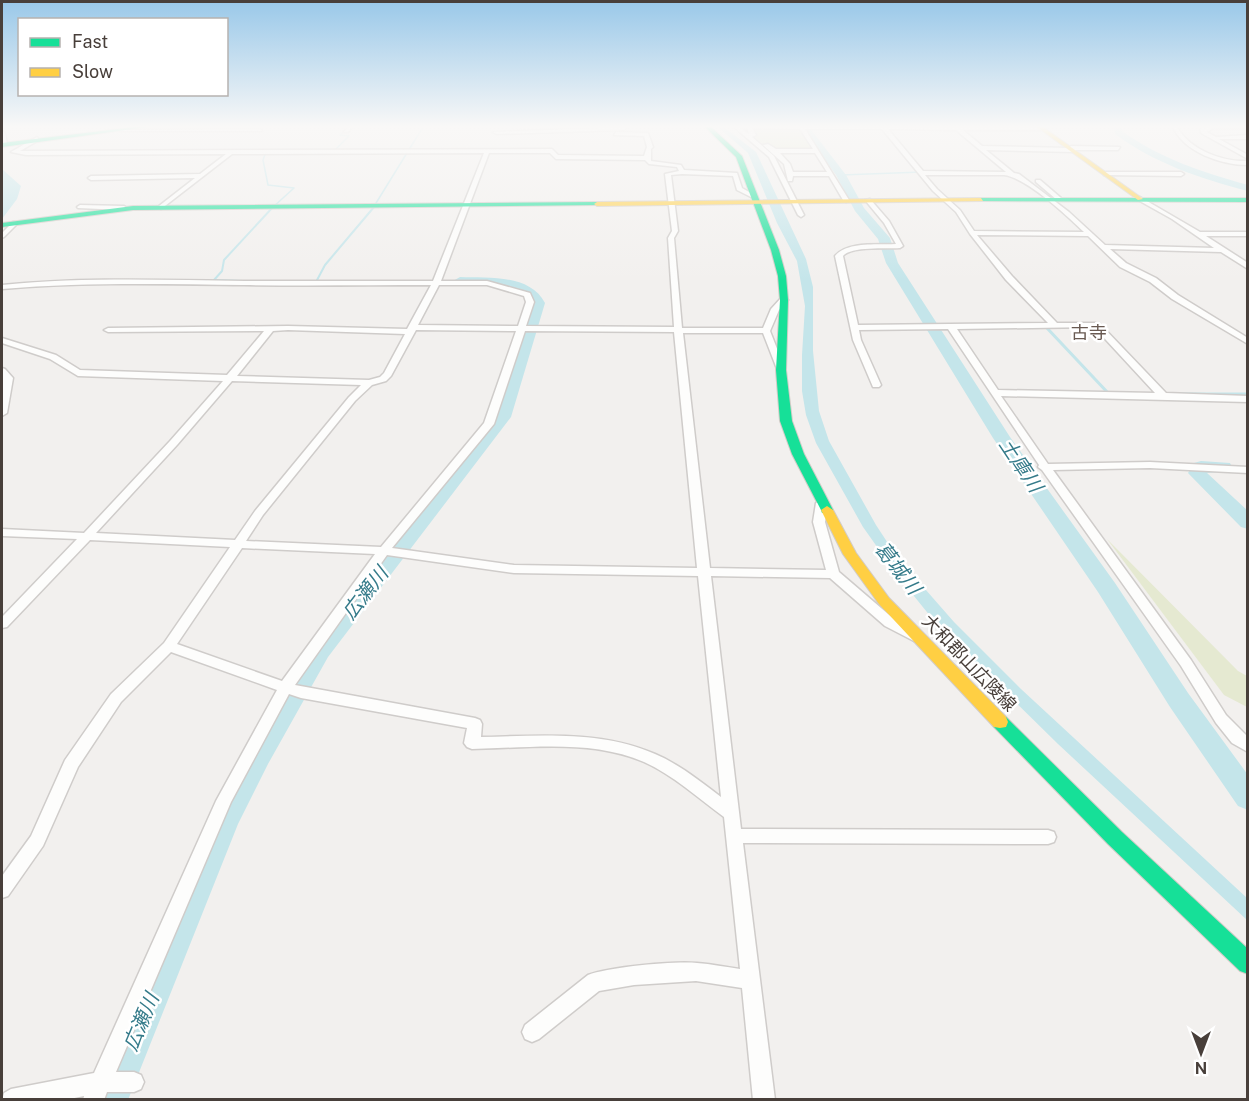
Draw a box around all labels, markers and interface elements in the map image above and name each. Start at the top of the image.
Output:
legend [18,18,228,96]
text: Fast [72,31,108,52]
text: Slow [72,61,113,82]
district label: 古寺 [1071,322,1107,343]
water label: 土庫川 [994,433,1049,498]
water label: 葛城川 [870,537,927,601]
water label: 広瀬川 [337,560,394,624]
street label: 大和郡山広陵線 [918,610,1021,715]
water label: 広瀬川 [118,988,165,1054]
north arrow [1171,1023,1231,1083]
text: N [1195,1058,1207,1077]

